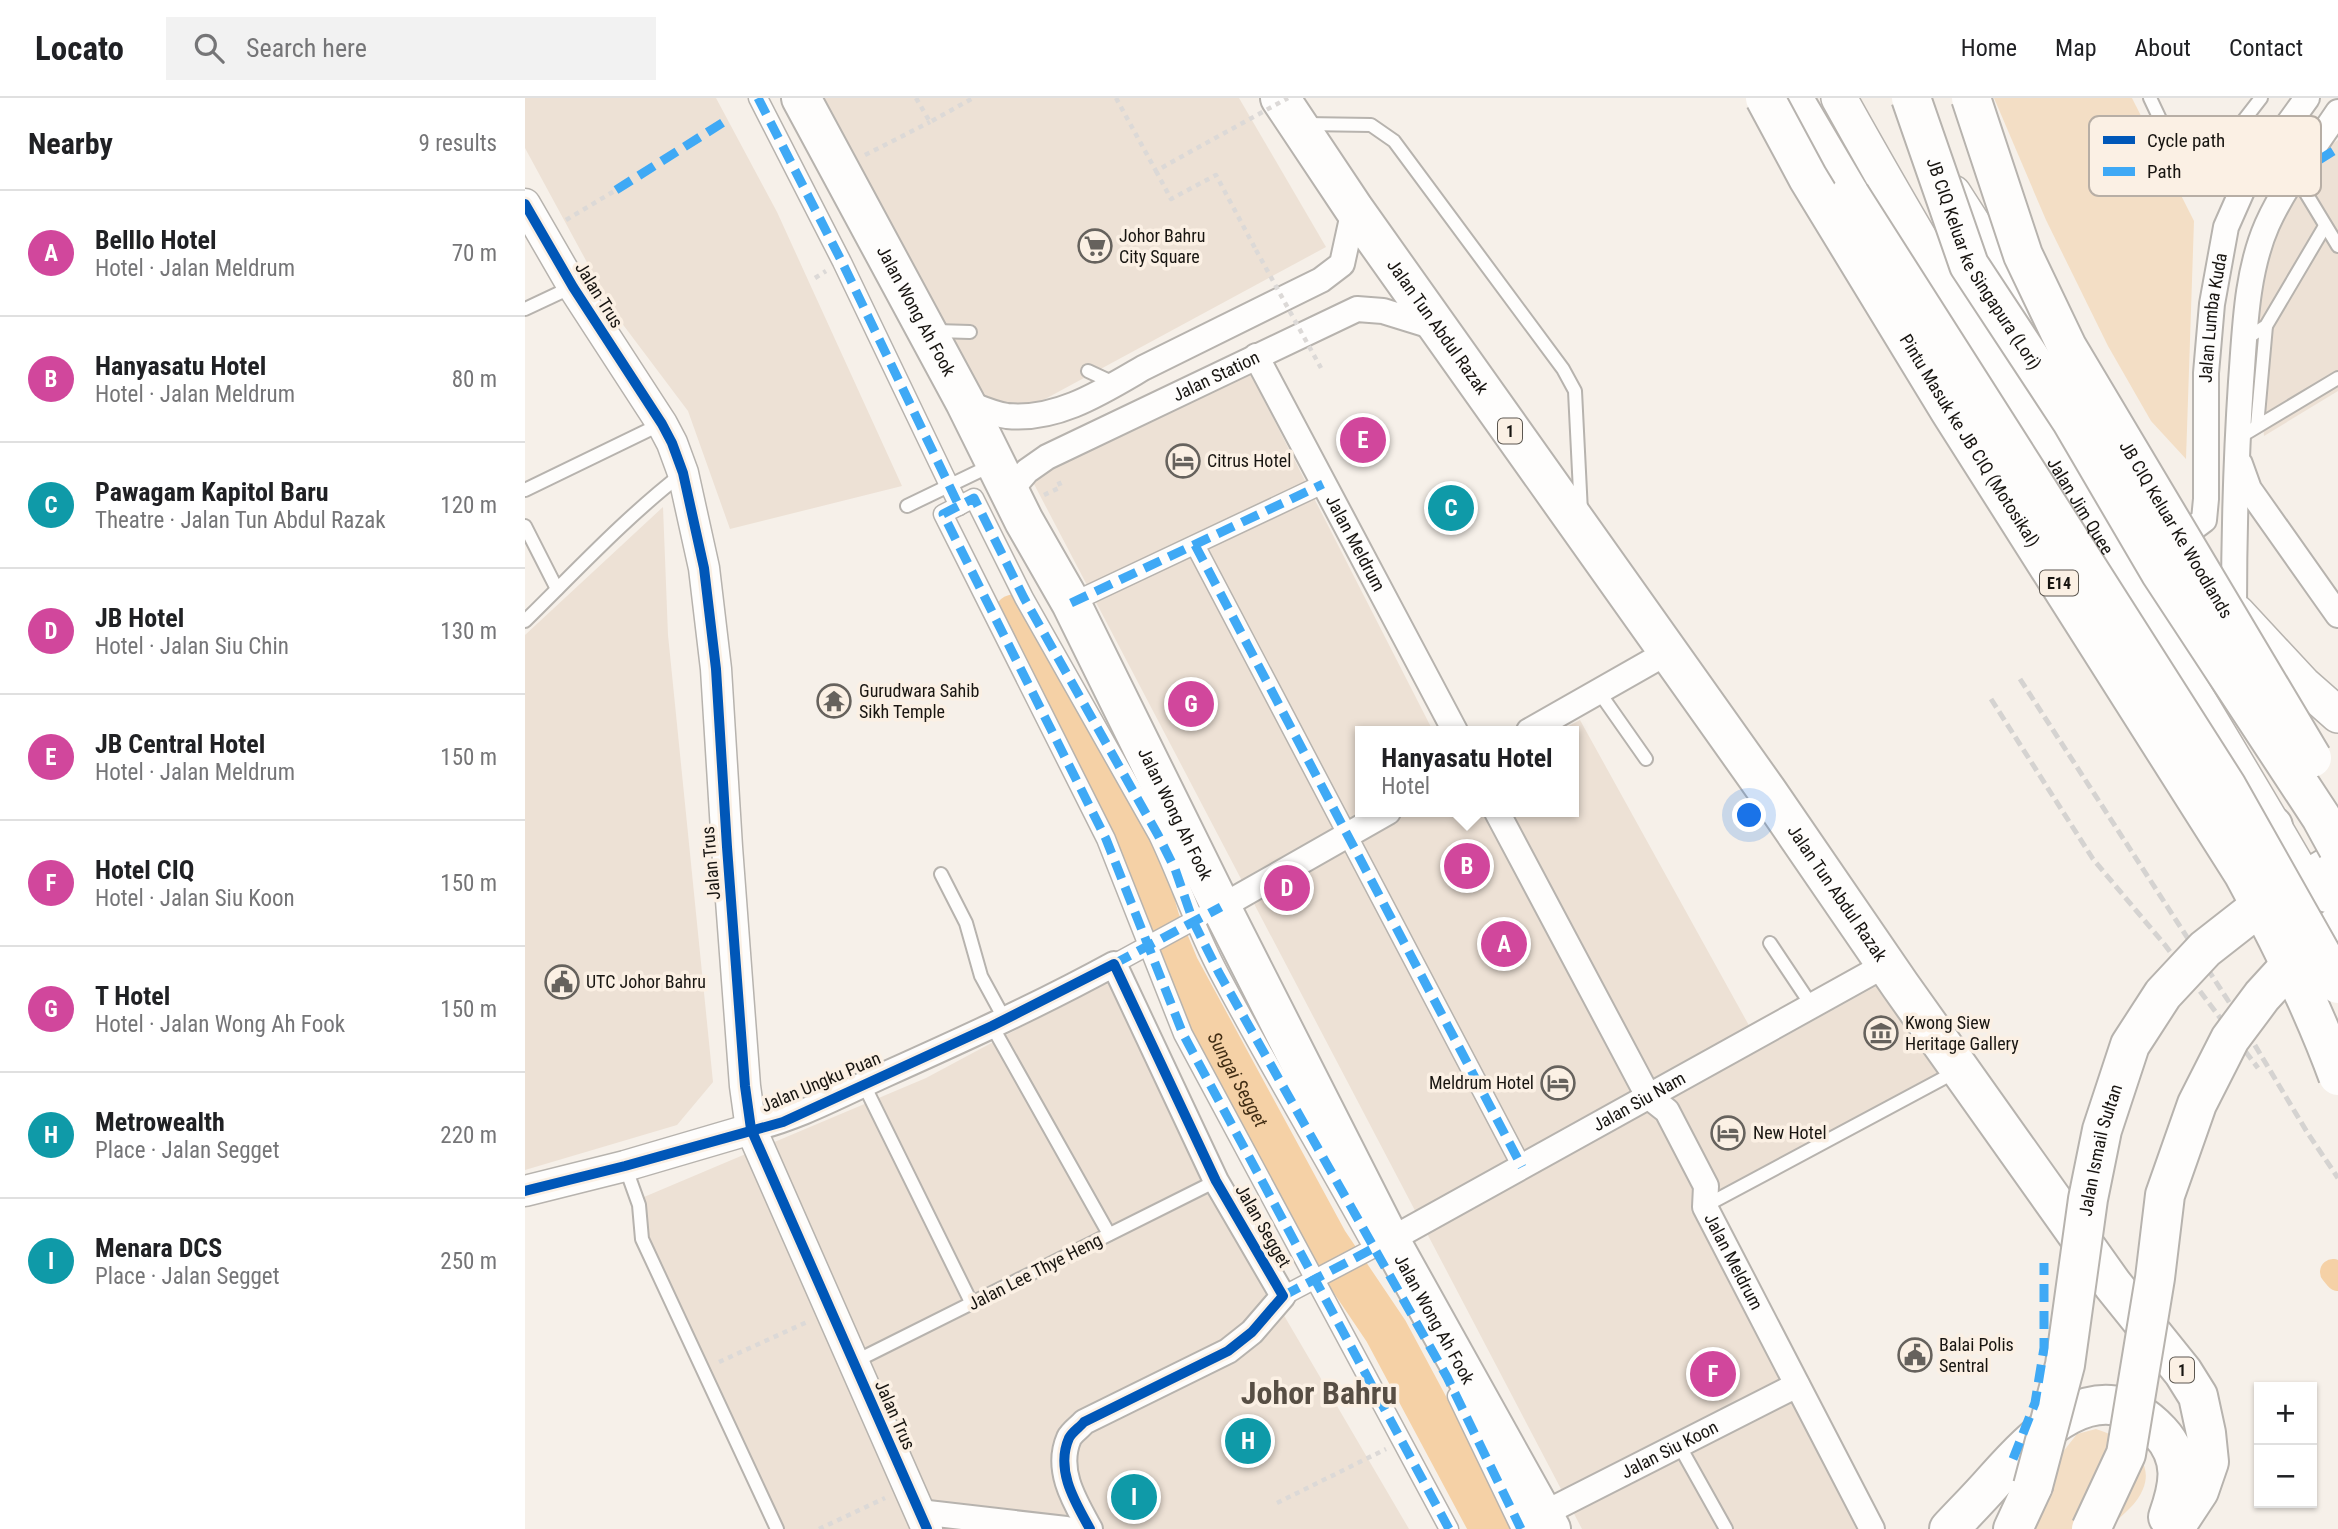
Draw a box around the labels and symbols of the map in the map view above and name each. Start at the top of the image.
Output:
legend [2089,116,2321,196]
text: Cycle path [2147,129,2225,152]
street label: JB CIQ Keluar ke Singapura (Lori) [1923,155,2046,374]
text: Path [2147,160,2181,183]
place label: Johor Bahru City Square [1119,225,1205,267]
supermarket icon: Johor Bahru City Square [1076,227,1114,265]
street label: Jalan Wong Ah Fook [873,242,960,380]
street label: Jalan Lumba Kuda [2195,251,2231,383]
street label: Jalan Tun Abdul Razak [1383,255,1493,398]
street label: Jalan Trus [571,258,628,332]
street label: Pintu Masuk ke JB CIQ (Motosikal) [1896,330,2044,551]
street label: Jalan Station [1169,346,1263,405]
pin: E [1340,414,1386,466]
road number: 1 [1498,418,1522,444]
street label: JB CIQ Keluar Ke Woodlands [2115,437,2237,622]
hotel icon: Citrus Hotel [1164,442,1202,480]
place label: Citrus Hotel [1207,450,1291,471]
street label: Jalan Jim Quee [2043,453,2118,558]
pin: C [1428,482,1474,534]
street label: Jalan Meldrum [1322,491,1390,595]
road number: E14 [2040,570,2078,596]
pin: G [1168,678,1214,730]
place label: Gurudwara Sahib Sikh Temple [859,680,979,722]
temple icon: Gurudwara Sahib Sikh Temple [815,682,853,720]
street label: Jalan Wong Ah Fook [1134,744,1217,883]
your location [1732,798,1766,832]
street label: Jalan Tun Abdul Razak [1783,821,1892,965]
street label: Jalan Trus [697,825,724,901]
pin: B [1444,840,1490,892]
pin: D [1264,862,1310,914]
pin: A [1481,918,1527,970]
public building icon: UTC Johor Bahru [543,963,581,1001]
place label: UTC Johor Bahru [586,971,706,992]
place label: Kwong Siew Heritage Gallery [1905,1012,2019,1054]
museum icon: Kwong Siew Heritage Gallery [1862,1014,1900,1052]
water label: Sungai Segget [1203,1028,1273,1132]
street label: Jalan Ungku Puan [758,1047,884,1116]
hotel icon: Meldrum Hotel [1539,1064,1577,1102]
street label: Jalan Siu Nam [1589,1067,1689,1135]
place label: Meldrum Hotel [1429,1072,1534,1093]
street label: Jalan Ismail Sultan [2075,1082,2126,1218]
hotel icon: New Hotel [1709,1114,1747,1152]
place label: New Hotel [1753,1122,1827,1143]
street label: Jalan Segget [1231,1181,1296,1271]
street label: Jalan Meldrum [1700,1210,1767,1313]
street label: Jalan Lee Thye Heng [964,1229,1105,1314]
street label: Jalan Wong Ah Fook [1390,1251,1479,1388]
place label: Balai Polis Sentral [1939,1334,2014,1376]
public building icon: Balai Polis Sentral [1896,1336,1934,1374]
pin: F [1690,1348,1736,1400]
road number: 1 [2170,1358,2194,1382]
district label: Johor Bahru [1241,1374,1397,1412]
street label: Jalan Trus [871,1377,920,1453]
pin: H [1225,1415,1271,1467]
street label: Jalan Siu Koon [1618,1416,1721,1483]
pin: I [1111,1471,1157,1523]

